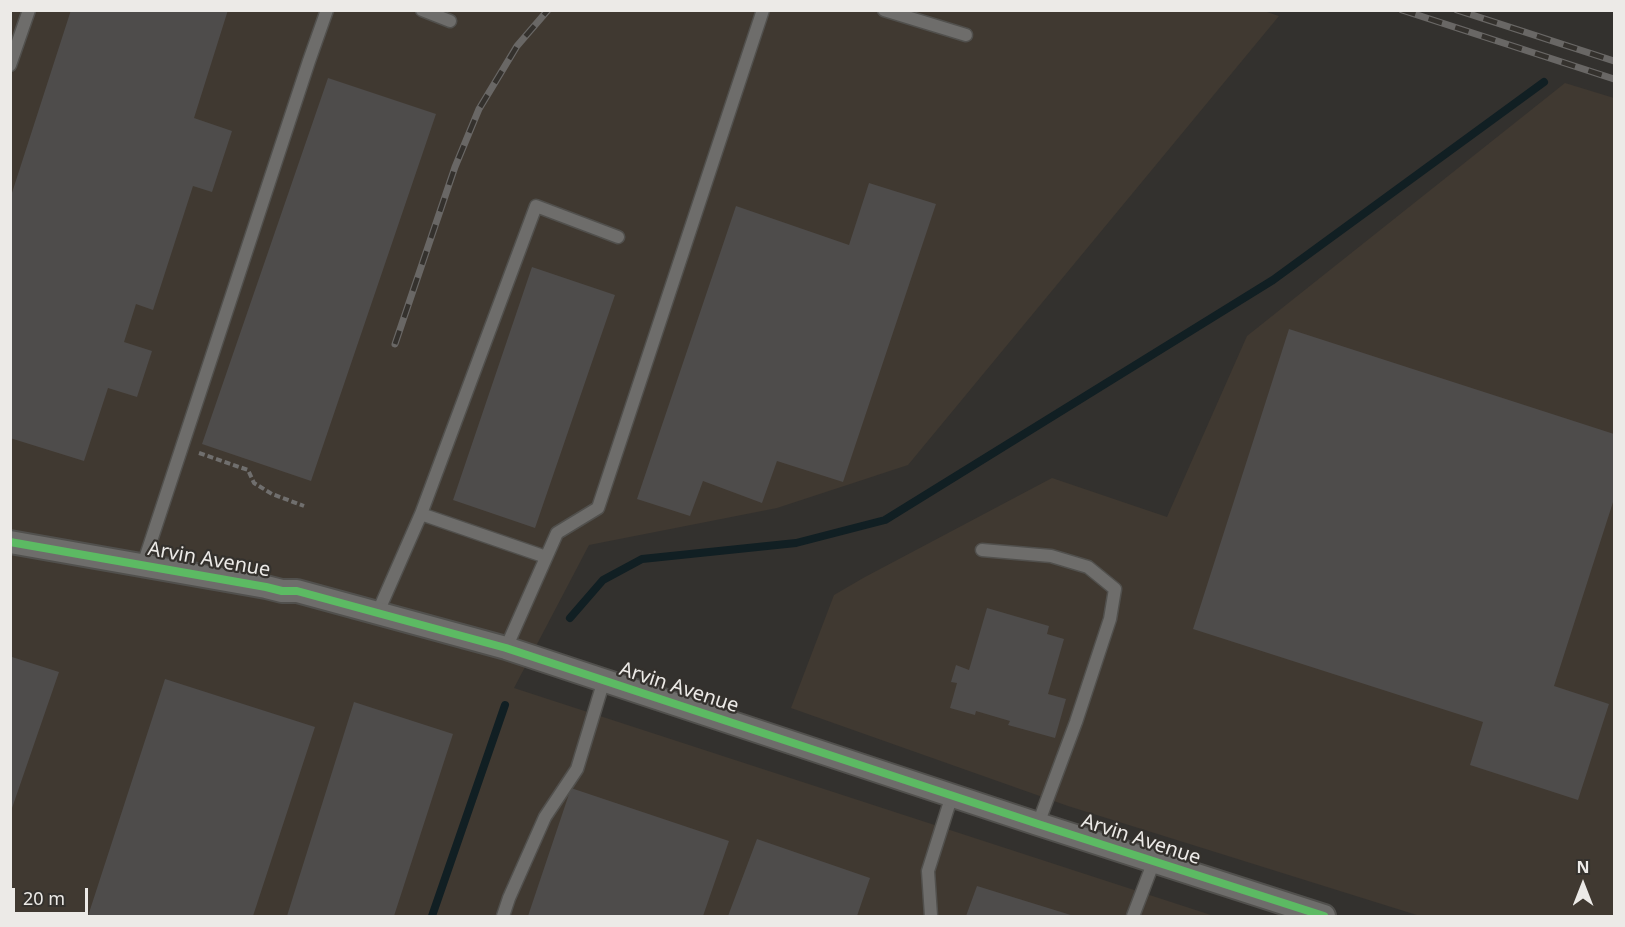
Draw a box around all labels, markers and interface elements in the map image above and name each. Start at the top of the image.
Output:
street label: Arvin Avenue [146,537,272,583]
street label: Arvin Avenue [616,657,742,719]
street label: Arvin Avenue [1078,809,1204,871]
north arrow [1553,855,1613,915]
text: N [1576,856,1590,878]
scale bar [15,876,92,914]
text: 20 m [23,886,65,910]

